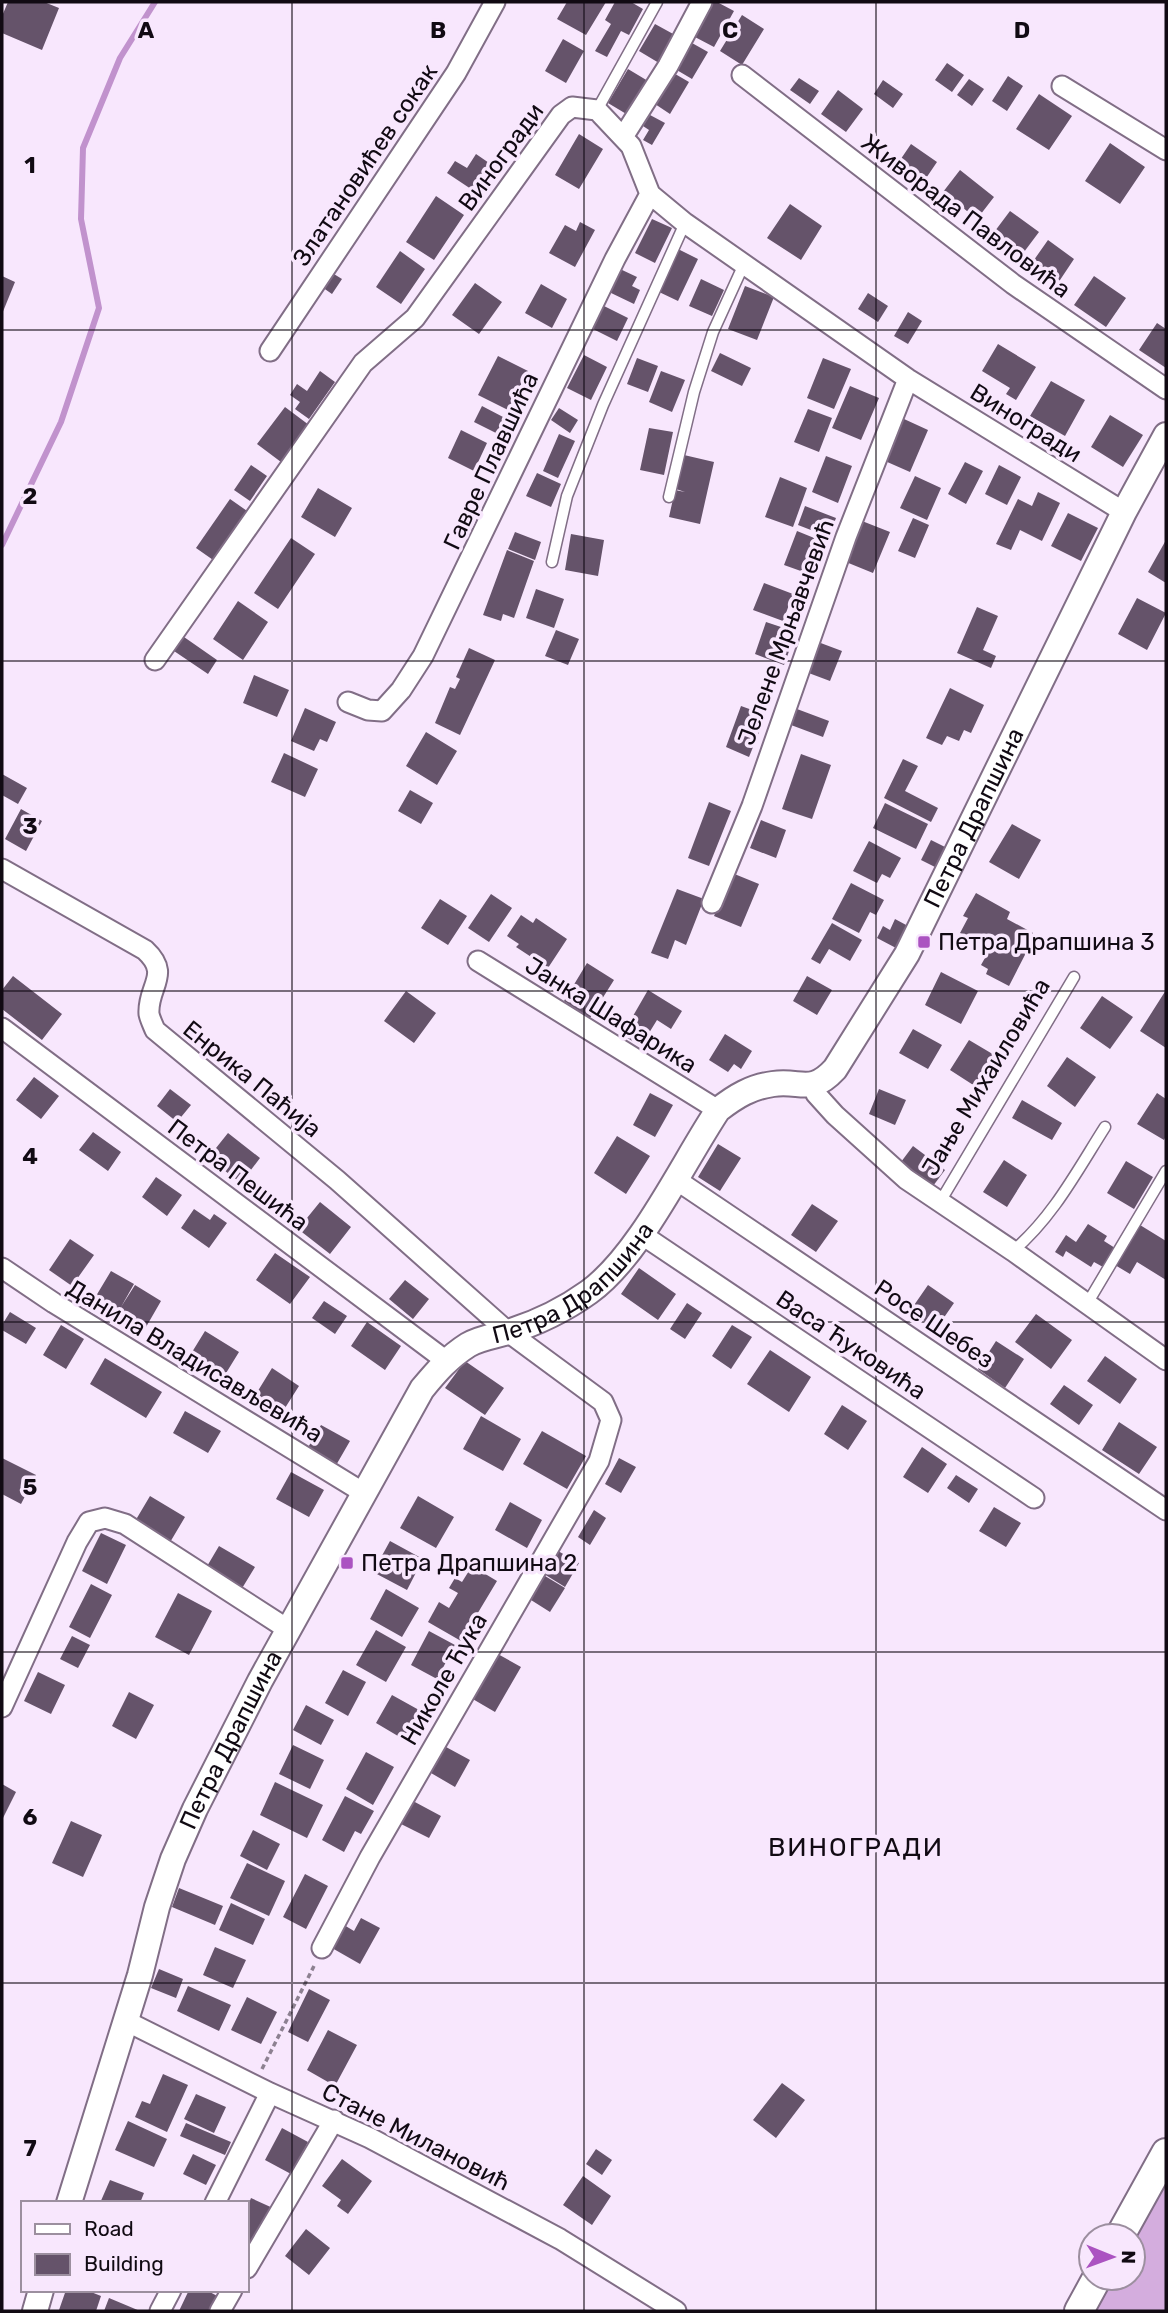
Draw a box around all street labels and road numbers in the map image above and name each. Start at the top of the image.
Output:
street label: Златановићев сокак [287,59,443,271]
street label: Виногради [453,98,549,216]
street label: Живорада Павловића [856,128,1076,304]
street label: Гавре Плавшића [438,368,544,554]
street label: Виногради [965,378,1087,468]
street label: Јелене Мрњавчевић [732,515,840,749]
street label: Петра Драпшина [918,723,1030,912]
street label: Јанка Шафарика [520,951,702,1079]
street label: Јање Михаиловића [916,973,1056,1181]
street label: Енрика Паћија [177,1015,327,1143]
street label: Петра Пешића [162,1113,314,1237]
street label: Петра Драпшина [489,1217,659,1350]
street label: Данила Владисављевића [62,1274,328,1448]
street label: Росе Шебез [869,1274,999,1374]
street label: Васа Ћуковића [771,1285,931,1405]
street label: Николе Ћука [395,1608,493,1750]
street label: Петра Драпшина [174,1646,288,1833]
street label: Стане Милановић [317,2077,515,2197]

